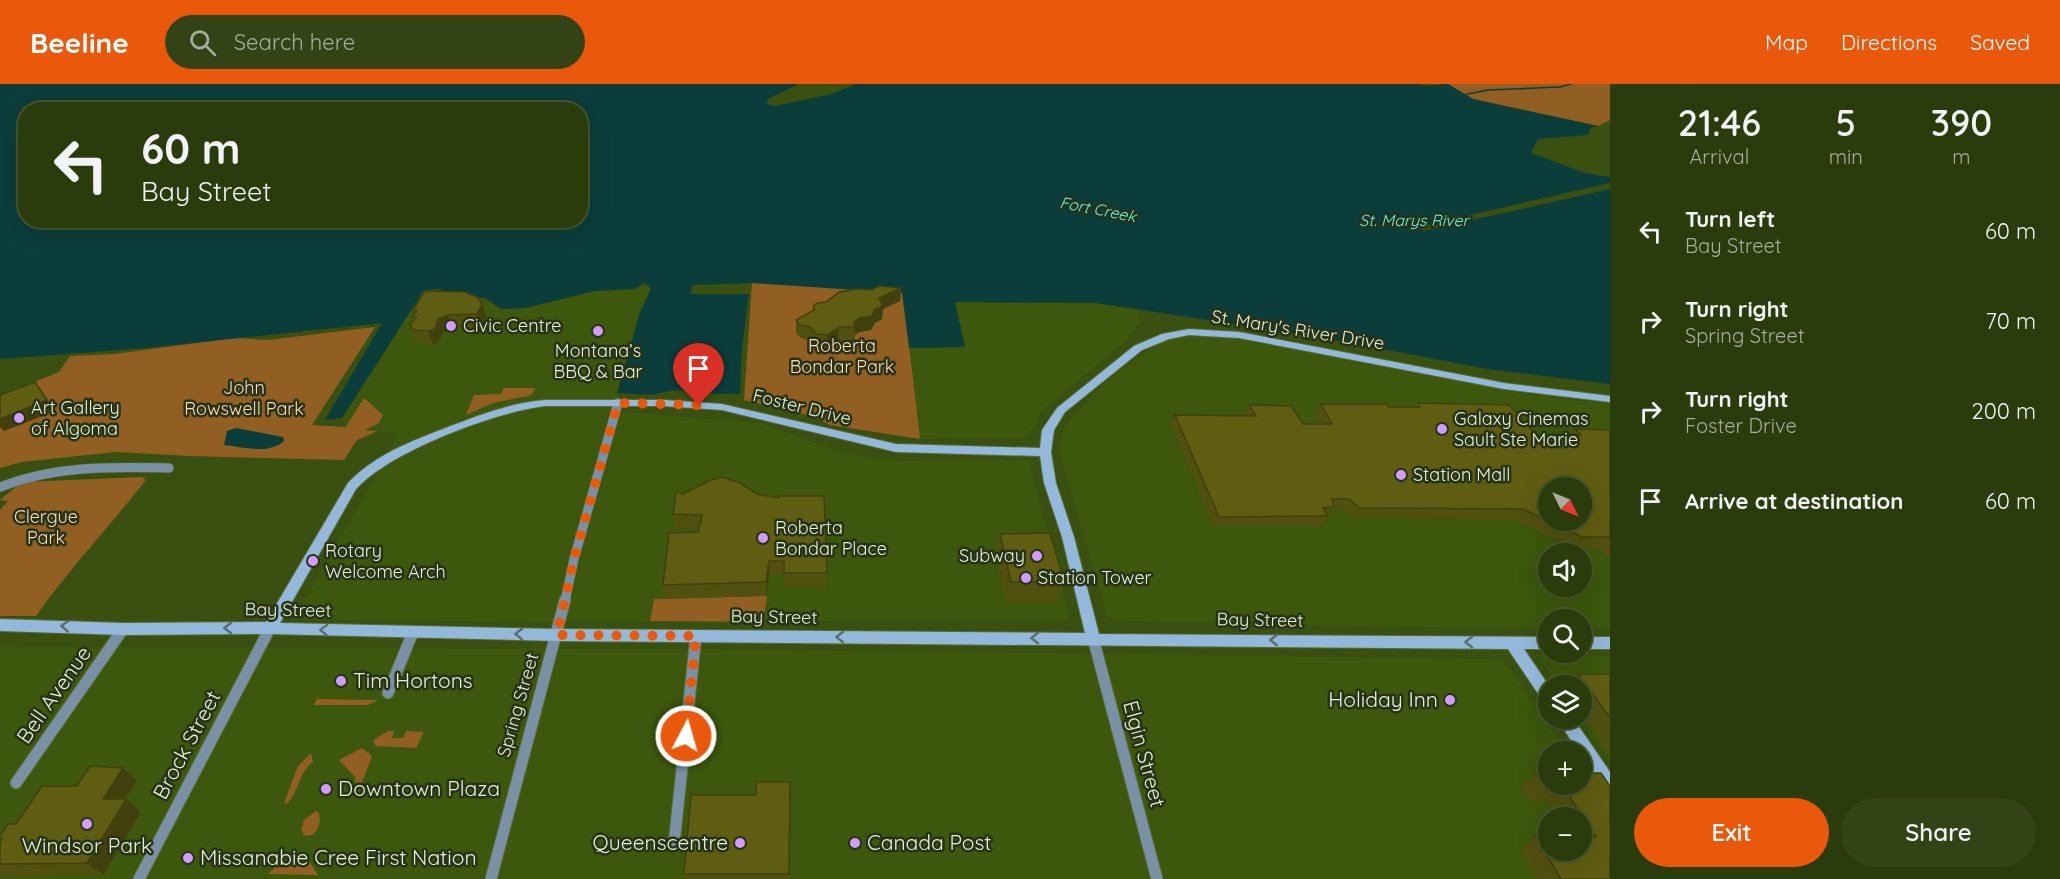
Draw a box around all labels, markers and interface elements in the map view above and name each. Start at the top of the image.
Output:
search box [165,15,585,69]
text: Beeline [30,25,129,60]
icon: search [186,26,219,59]
text: Search here [234,28,355,56]
text: Map [1765,29,1808,55]
text: Directions [1841,29,1937,55]
text: Saved [1970,29,2030,55]
text: 21:46 [1678,100,1761,145]
text: 5 [1836,100,1856,145]
text: 390 [1931,100,1992,145]
text: 60 m [141,122,241,175]
icon: left [42,126,120,204]
text: Arrival [1689,144,1749,169]
text: min [1829,144,1863,169]
text: m [1952,144,1971,169]
text: Bay Street [141,174,271,208]
water label: Fort Creek [1058,192,1139,226]
text: Turn left [1685,205,1775,233]
water label: St. Marys River [1359,210,1470,230]
icon: left [1634,215,1667,248]
text: 60 m [1985,217,2036,245]
text: Bay Street [1685,233,1782,258]
text: Turn right [1685,295,1789,323]
street label: St. Mary's River Drive [1210,304,1386,355]
icon: right [1634,305,1667,338]
text: 70 m [1986,307,2036,335]
place label: Civic Centre [463,314,561,337]
marker: Civic Centre [444,319,458,333]
text: Spring Street [1685,323,1805,348]
marker: Montana’s BBQ & Bar [591,324,605,338]
park label: Roberta Bondar Park [790,334,894,378]
place label: Montana’s BBQ & Bar [554,339,643,383]
pin [673,343,724,405]
icon: arrive [682,352,715,385]
park label: John Rowswell Park [184,376,304,420]
street label: Foster Drive [751,383,854,430]
text: Turn right [1685,385,1789,413]
icon: right [1634,395,1667,428]
place label: Art Gallery of Algoma [31,396,120,440]
text: 200 m [1972,397,2036,425]
place label: Galaxy Cinemas Sault Ste Marie [1454,407,1589,451]
marker: Art Gallery of Algoma [12,411,26,425]
text: Foster Drive [1685,413,1797,438]
marker: Galaxy Cinemas Sault Ste Marie [1435,422,1449,436]
place label: Station Mall [1413,463,1510,486]
marker: Station Mall [1394,468,1408,482]
north arrow [1538,477,1592,531]
map controls [1538,477,1592,861]
icon: arrive [1634,485,1667,518]
text: Arrive at destination [1685,487,1903,515]
text: 60 m [1985,487,2036,515]
park label: Clergue Park [14,505,78,549]
place label: Roberta Bondar Place [775,516,887,560]
marker: Roberta Bondar Place [756,531,770,545]
place label: Rotary Welcome Arch [325,539,446,583]
button: sound [1538,543,1592,597]
place label: Subway [959,544,1025,567]
marker: Subway [1030,549,1044,563]
marker: Rotary Welcome Arch [306,554,320,568]
place label: Station Tower [1038,566,1152,589]
marker: Station Tower [1019,571,1033,585]
street label: Bay Street [244,597,332,622]
street label: Bay Street [730,604,818,629]
street label: Bay Street [1216,607,1304,632]
button: search [1538,609,1592,663]
one-way arrow [61,620,70,633]
one-way arrow [224,622,233,634]
one-way arrow [319,624,328,636]
one-way arrow [514,628,523,641]
one-way arrow [835,631,844,643]
one-way arrow [1030,632,1039,644]
one-way arrow [1269,634,1278,646]
one-way arrow [1464,636,1473,648]
street label: Bell Avenue [10,641,96,748]
street label: Spring Street [492,650,543,760]
place label: Tim Hortons [353,667,473,693]
marker: Tim Hortons [334,674,348,688]
button: layers [1538,675,1592,729]
street label: Brock Street [147,686,226,803]
place label: Holiday Inn [1328,686,1438,712]
marker: Holiday Inn [1443,693,1457,707]
street label: Elgin Street [1118,698,1172,810]
position arrow [654,704,718,768]
button: + [1538,741,1592,795]
place label: Downtown Plaza [338,775,500,801]
marker: Downtown Plaza [319,782,333,796]
button: Exit [1634,798,1829,867]
button: Share [1841,798,2036,867]
button: − [1538,807,1592,861]
marker: Windsor Park [80,817,94,831]
place label: Queenscentre [593,829,728,855]
place label: Canada Post [867,829,991,855]
place label: Windsor Park [22,832,152,858]
marker: Queenscentre [733,836,747,850]
marker: Canada Post [848,836,862,850]
place label: Missanabie Cree First Nation [200,844,477,870]
marker: Missanabie Cree First Nation [181,851,195,865]

